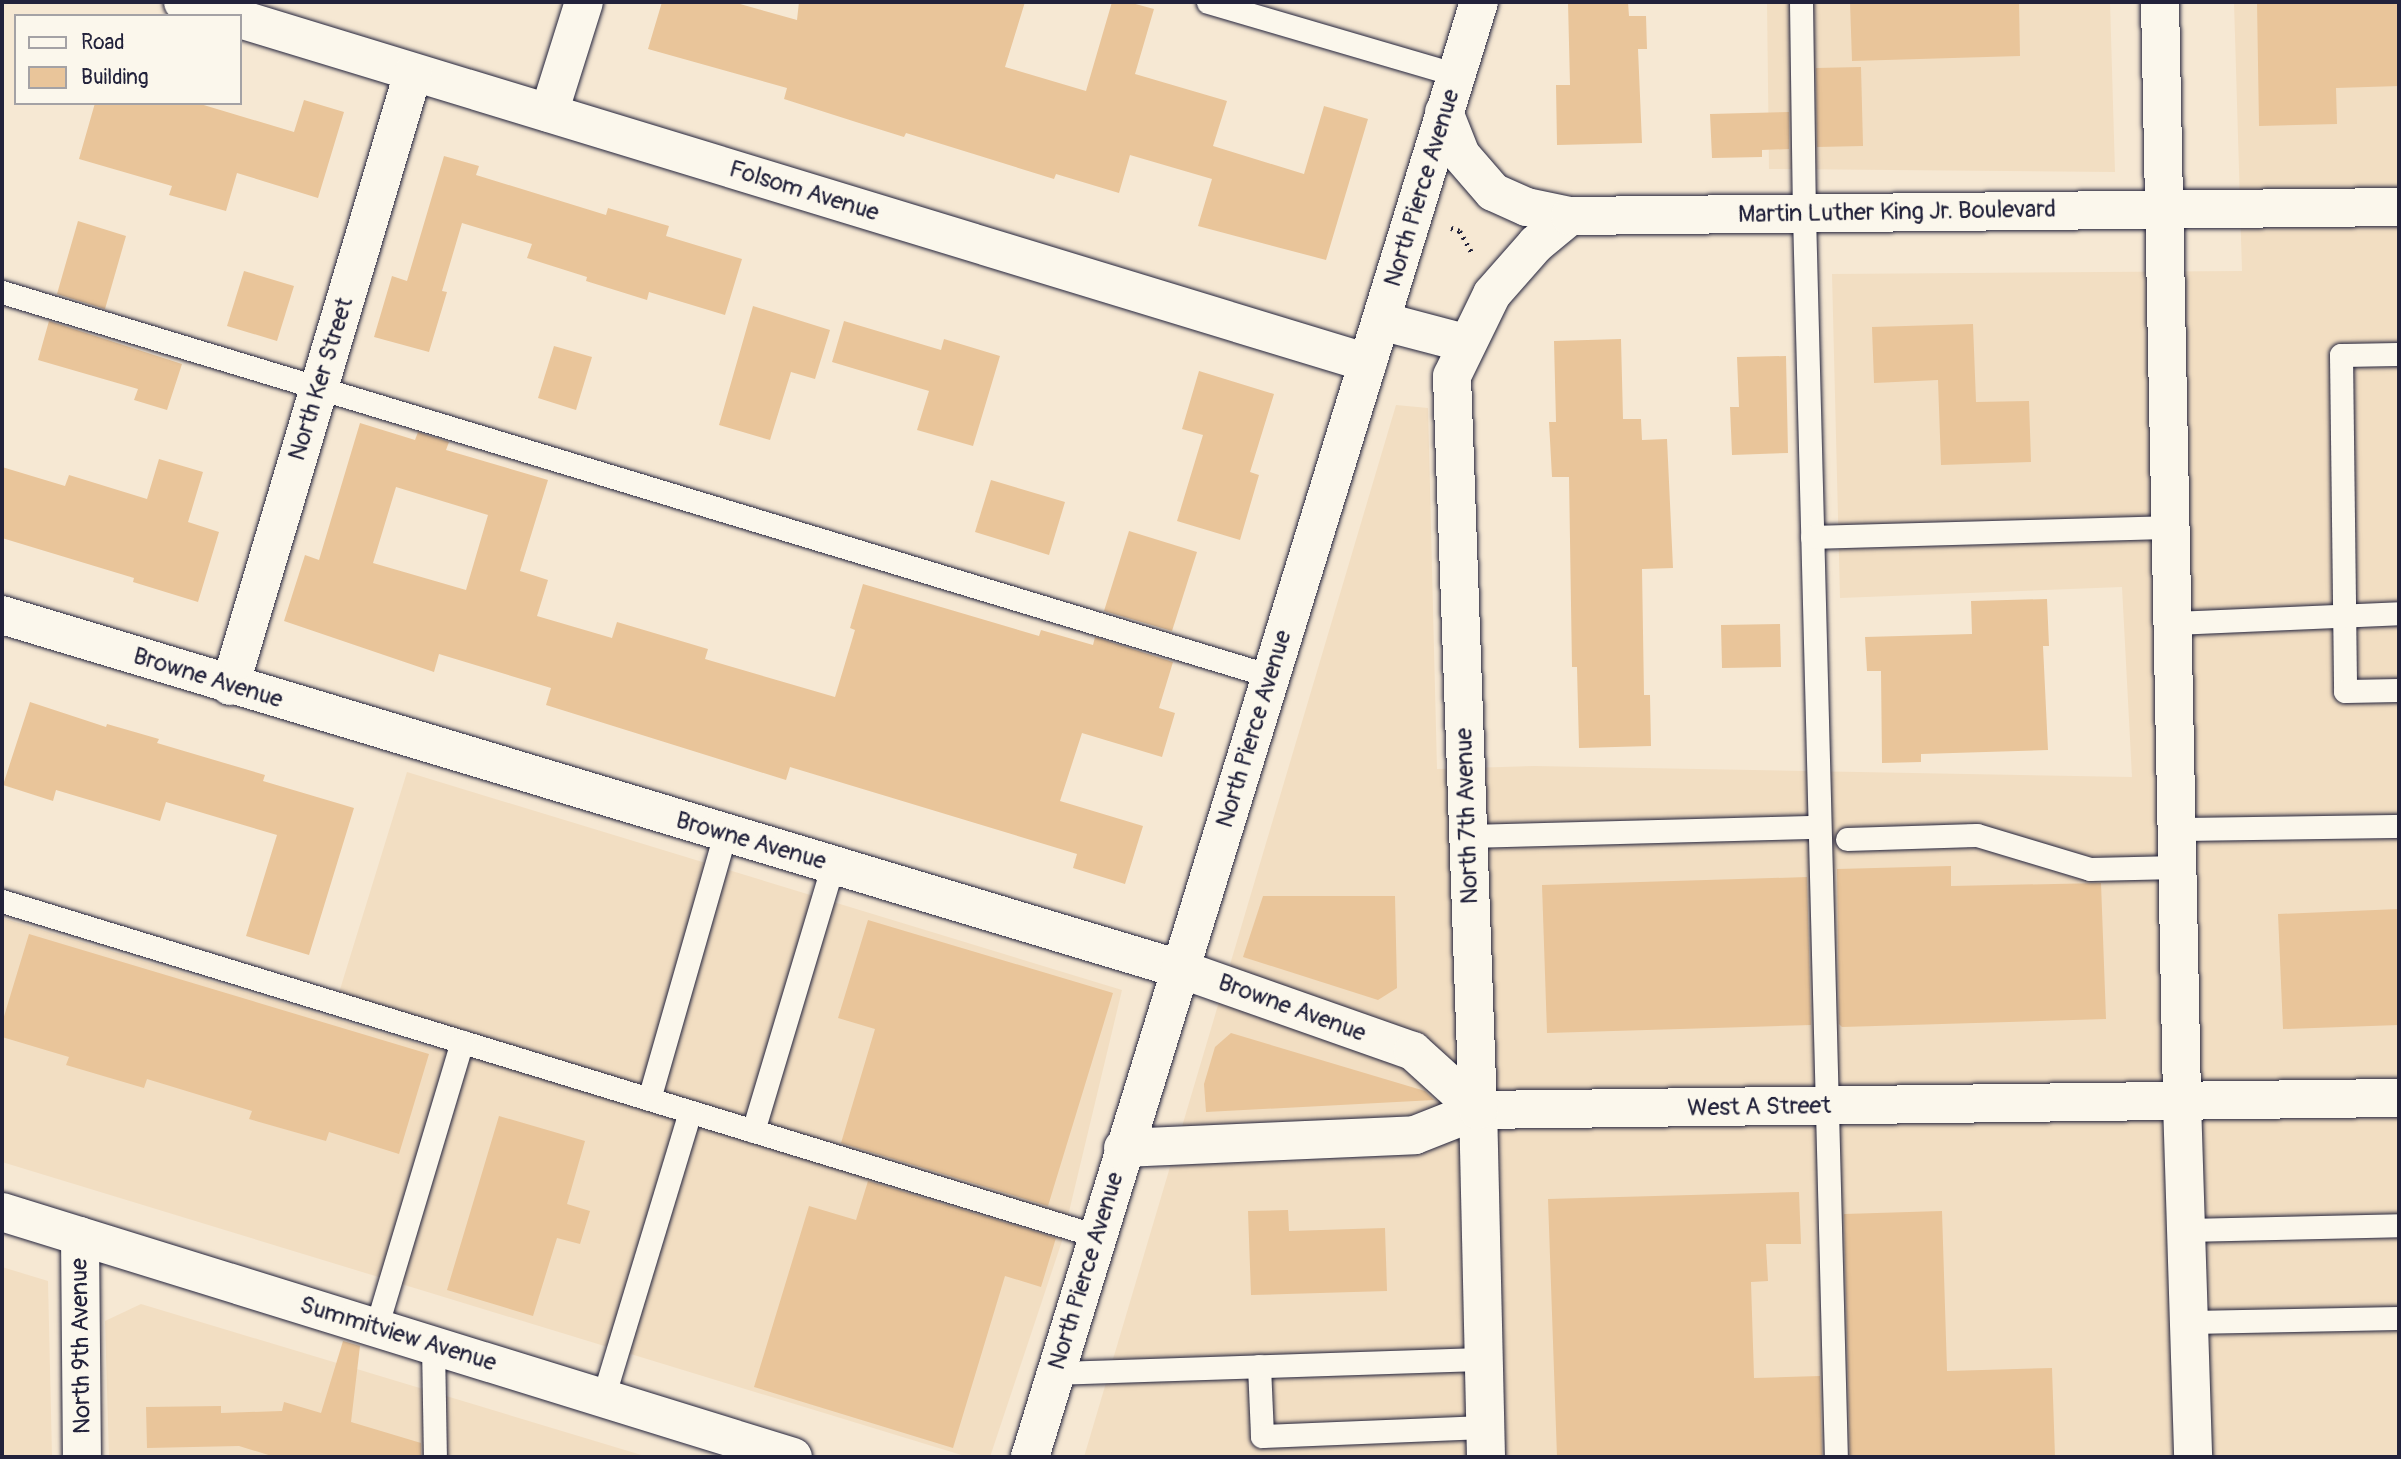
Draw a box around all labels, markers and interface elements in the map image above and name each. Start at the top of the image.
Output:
legend [14,14,242,105]
text: Road [81,29,125,56]
text: Building [81,64,148,91]
street label: North Pierce Avenue [1378,86,1466,290]
street label: Folsom Avenue [726,155,882,227]
street label: Martin Luther King Jr. Boulevard [1738,195,2056,229]
street label: North Ker Street [283,294,359,464]
street label: North Pierce Avenue [1210,627,1298,831]
street label: Browne Avenue [130,642,286,714]
street label: North 7th Avenue [1450,727,1484,905]
street label: Browne Avenue [673,806,829,876]
street label: Browne Avenue [1214,968,1370,1048]
street label: West A Street [1687,1091,1831,1123]
street label: North Pierce Avenue [1042,1169,1130,1373]
street label: North 9th Avenue [65,1258,97,1434]
street label: Summitview Avenue [296,1290,500,1378]

